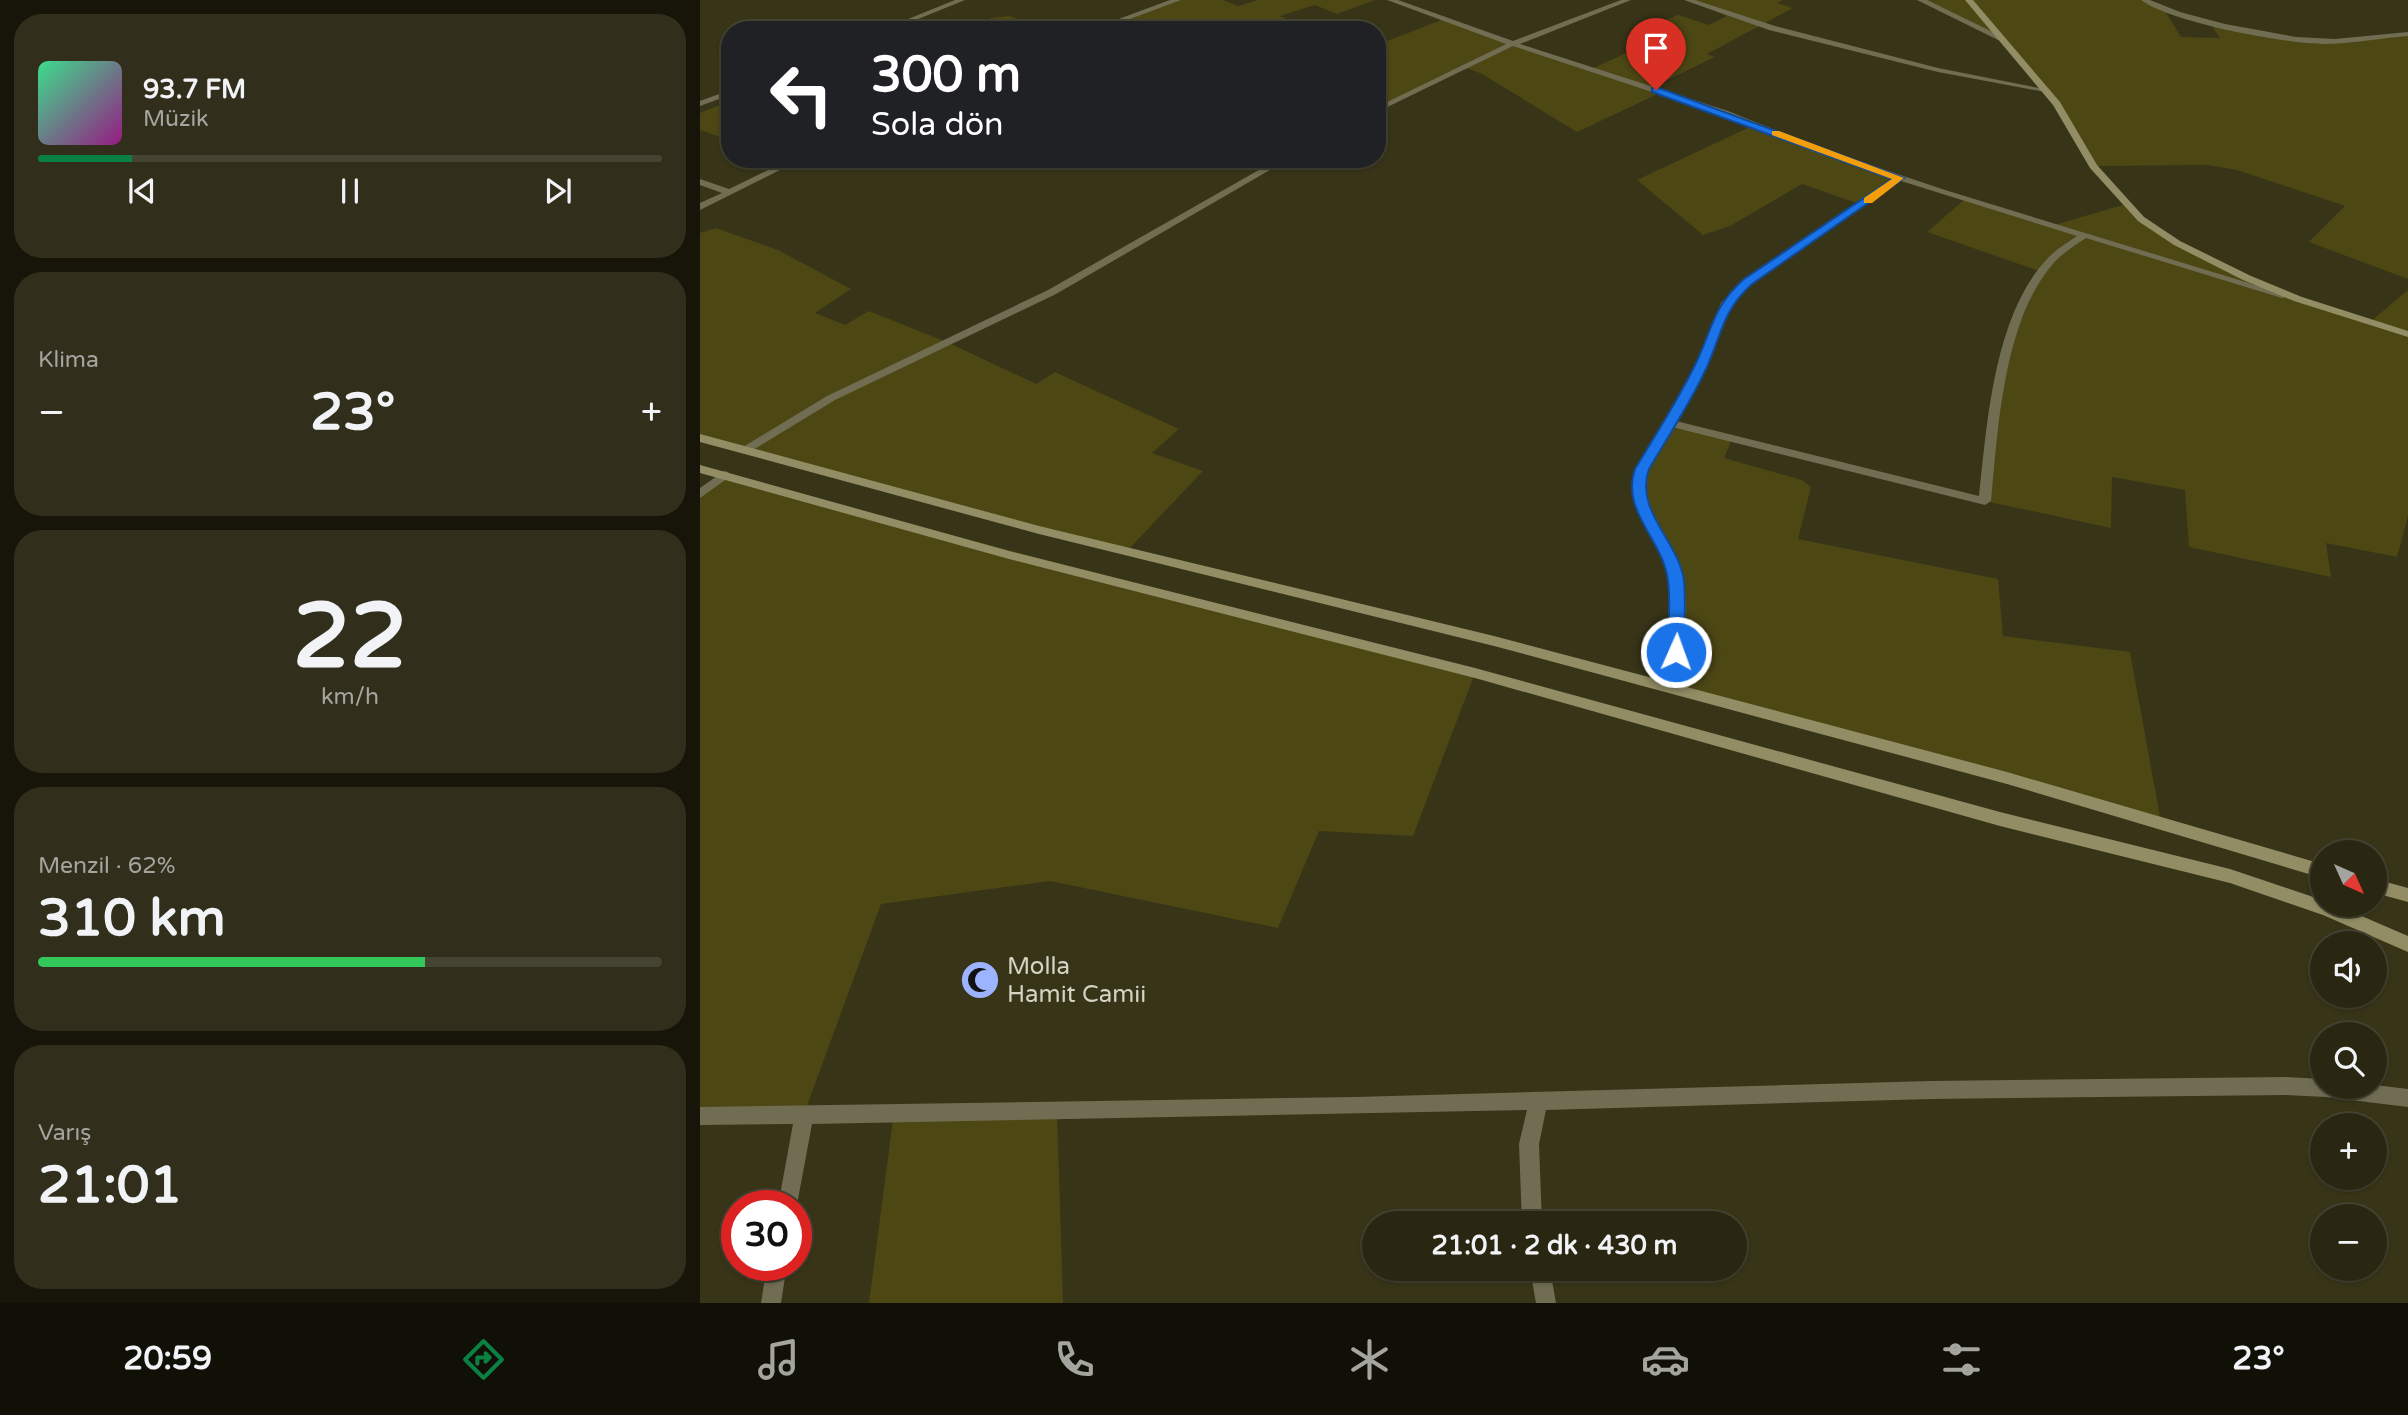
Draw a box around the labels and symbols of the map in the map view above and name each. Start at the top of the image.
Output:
pin [1626,18,1686,90]
position arrow [1639,615,1713,689]
north arrow [2310,840,2387,917]
place label: Molla Hamit Camii [1007,952,1146,1009]
mosque icon: Molla Hamit Camii [959,959,1001,1001]
speed limit sign: 30 [721,1190,812,1281]

